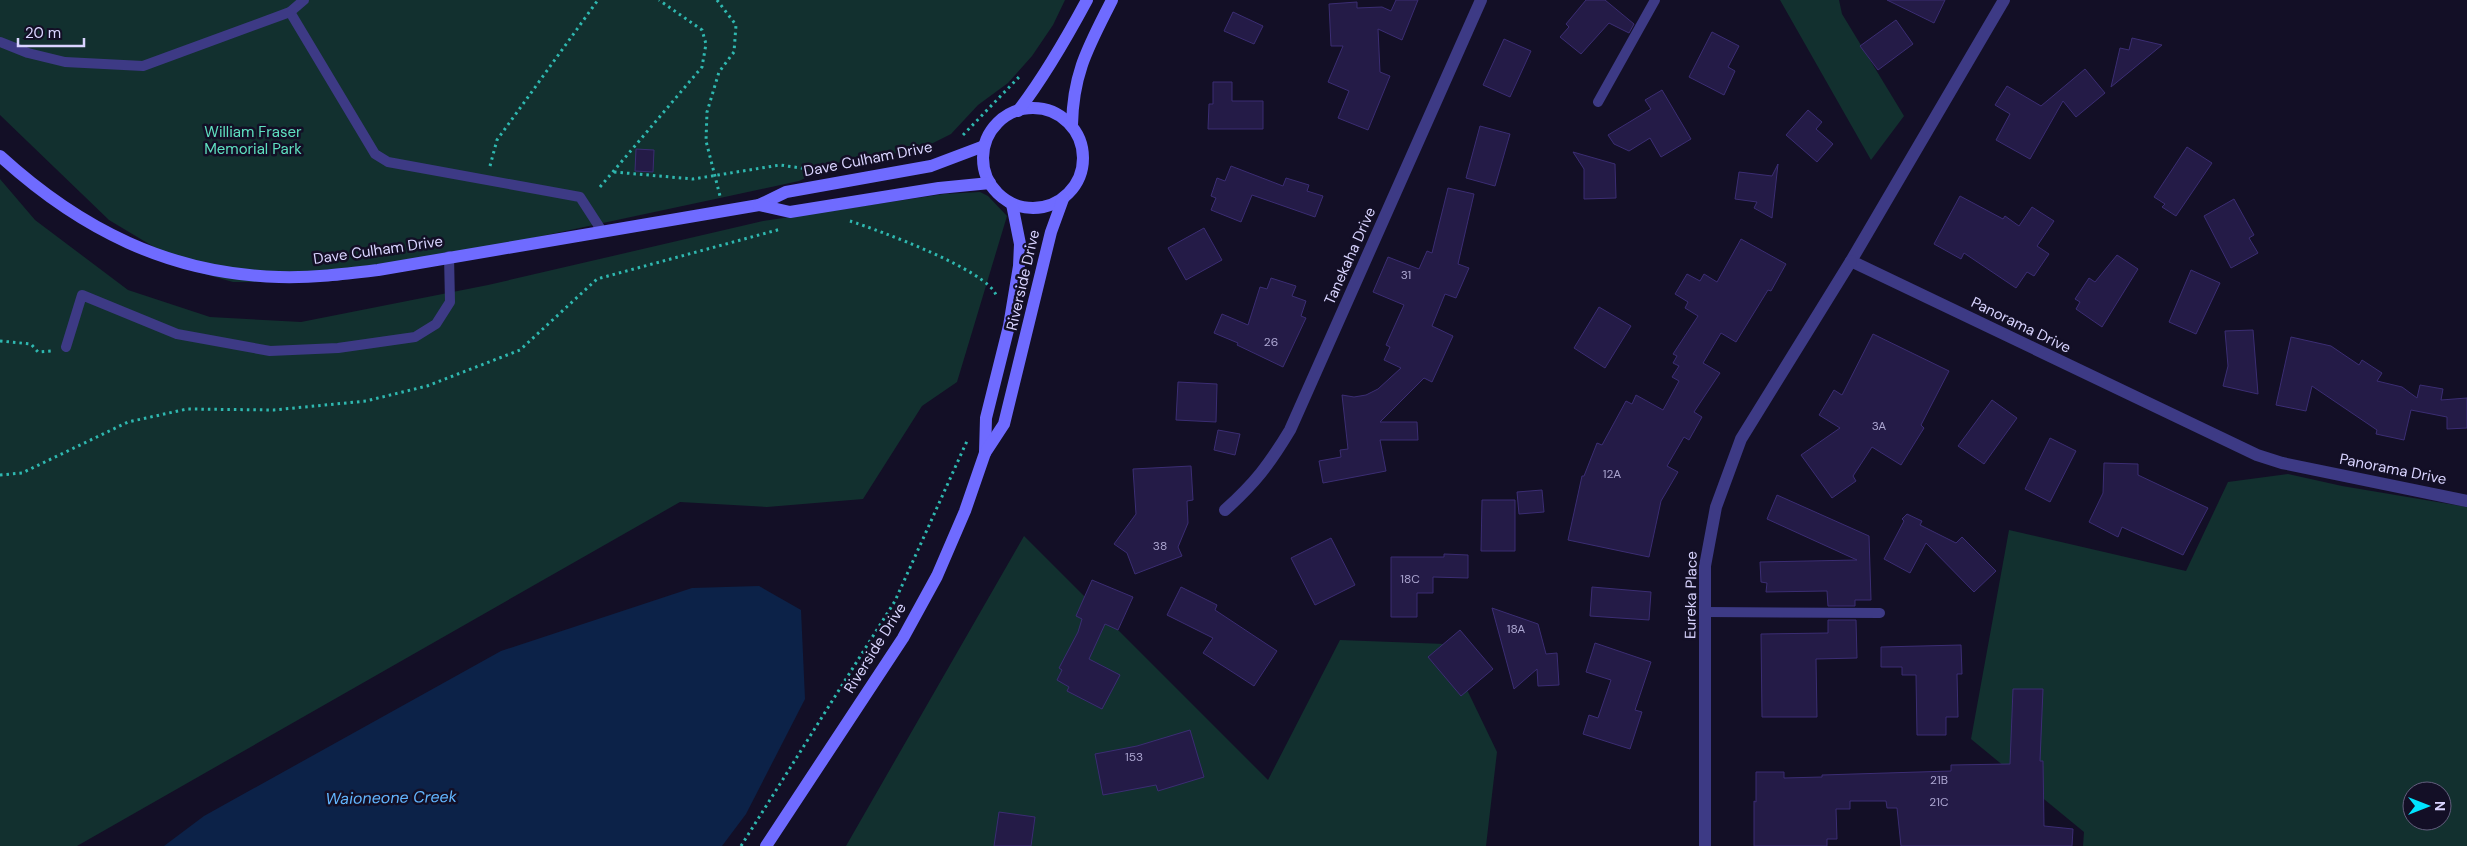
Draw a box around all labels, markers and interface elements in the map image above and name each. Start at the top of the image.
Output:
scale bar [18,15,84,47]
text: 20 m [25,23,61,43]
park label: William Fraser Memorial Park [204,122,302,159]
street label: Dave Culham Drive [802,137,934,181]
street label: Tanekaha Drive [1320,204,1380,308]
street label: Riverside Drive [1002,228,1044,332]
street label: Dave Culham Drive [312,231,444,269]
house number: 31 [1401,267,1411,283]
street label: Panorama Drive [1968,292,2074,358]
house number: 26 [1264,334,1278,350]
house number: 3A [1872,418,1886,434]
street label: Panorama Drive [2338,449,2448,489]
house number: 12A [1603,466,1621,482]
house number: 38 [1153,538,1167,554]
street label: Eureka Place [1680,551,1702,639]
house number: 18C [1400,571,1420,587]
street label: Riverside Drive [839,599,911,697]
house number: 18A [1507,621,1525,637]
house number: 153 [1125,749,1143,765]
house number: 21B [1930,772,1948,788]
north arrow [2402,781,2452,831]
water label: Waioneone Creek [325,786,458,809]
house number: 21C [1929,794,1949,810]
text: N [2431,801,2449,811]

